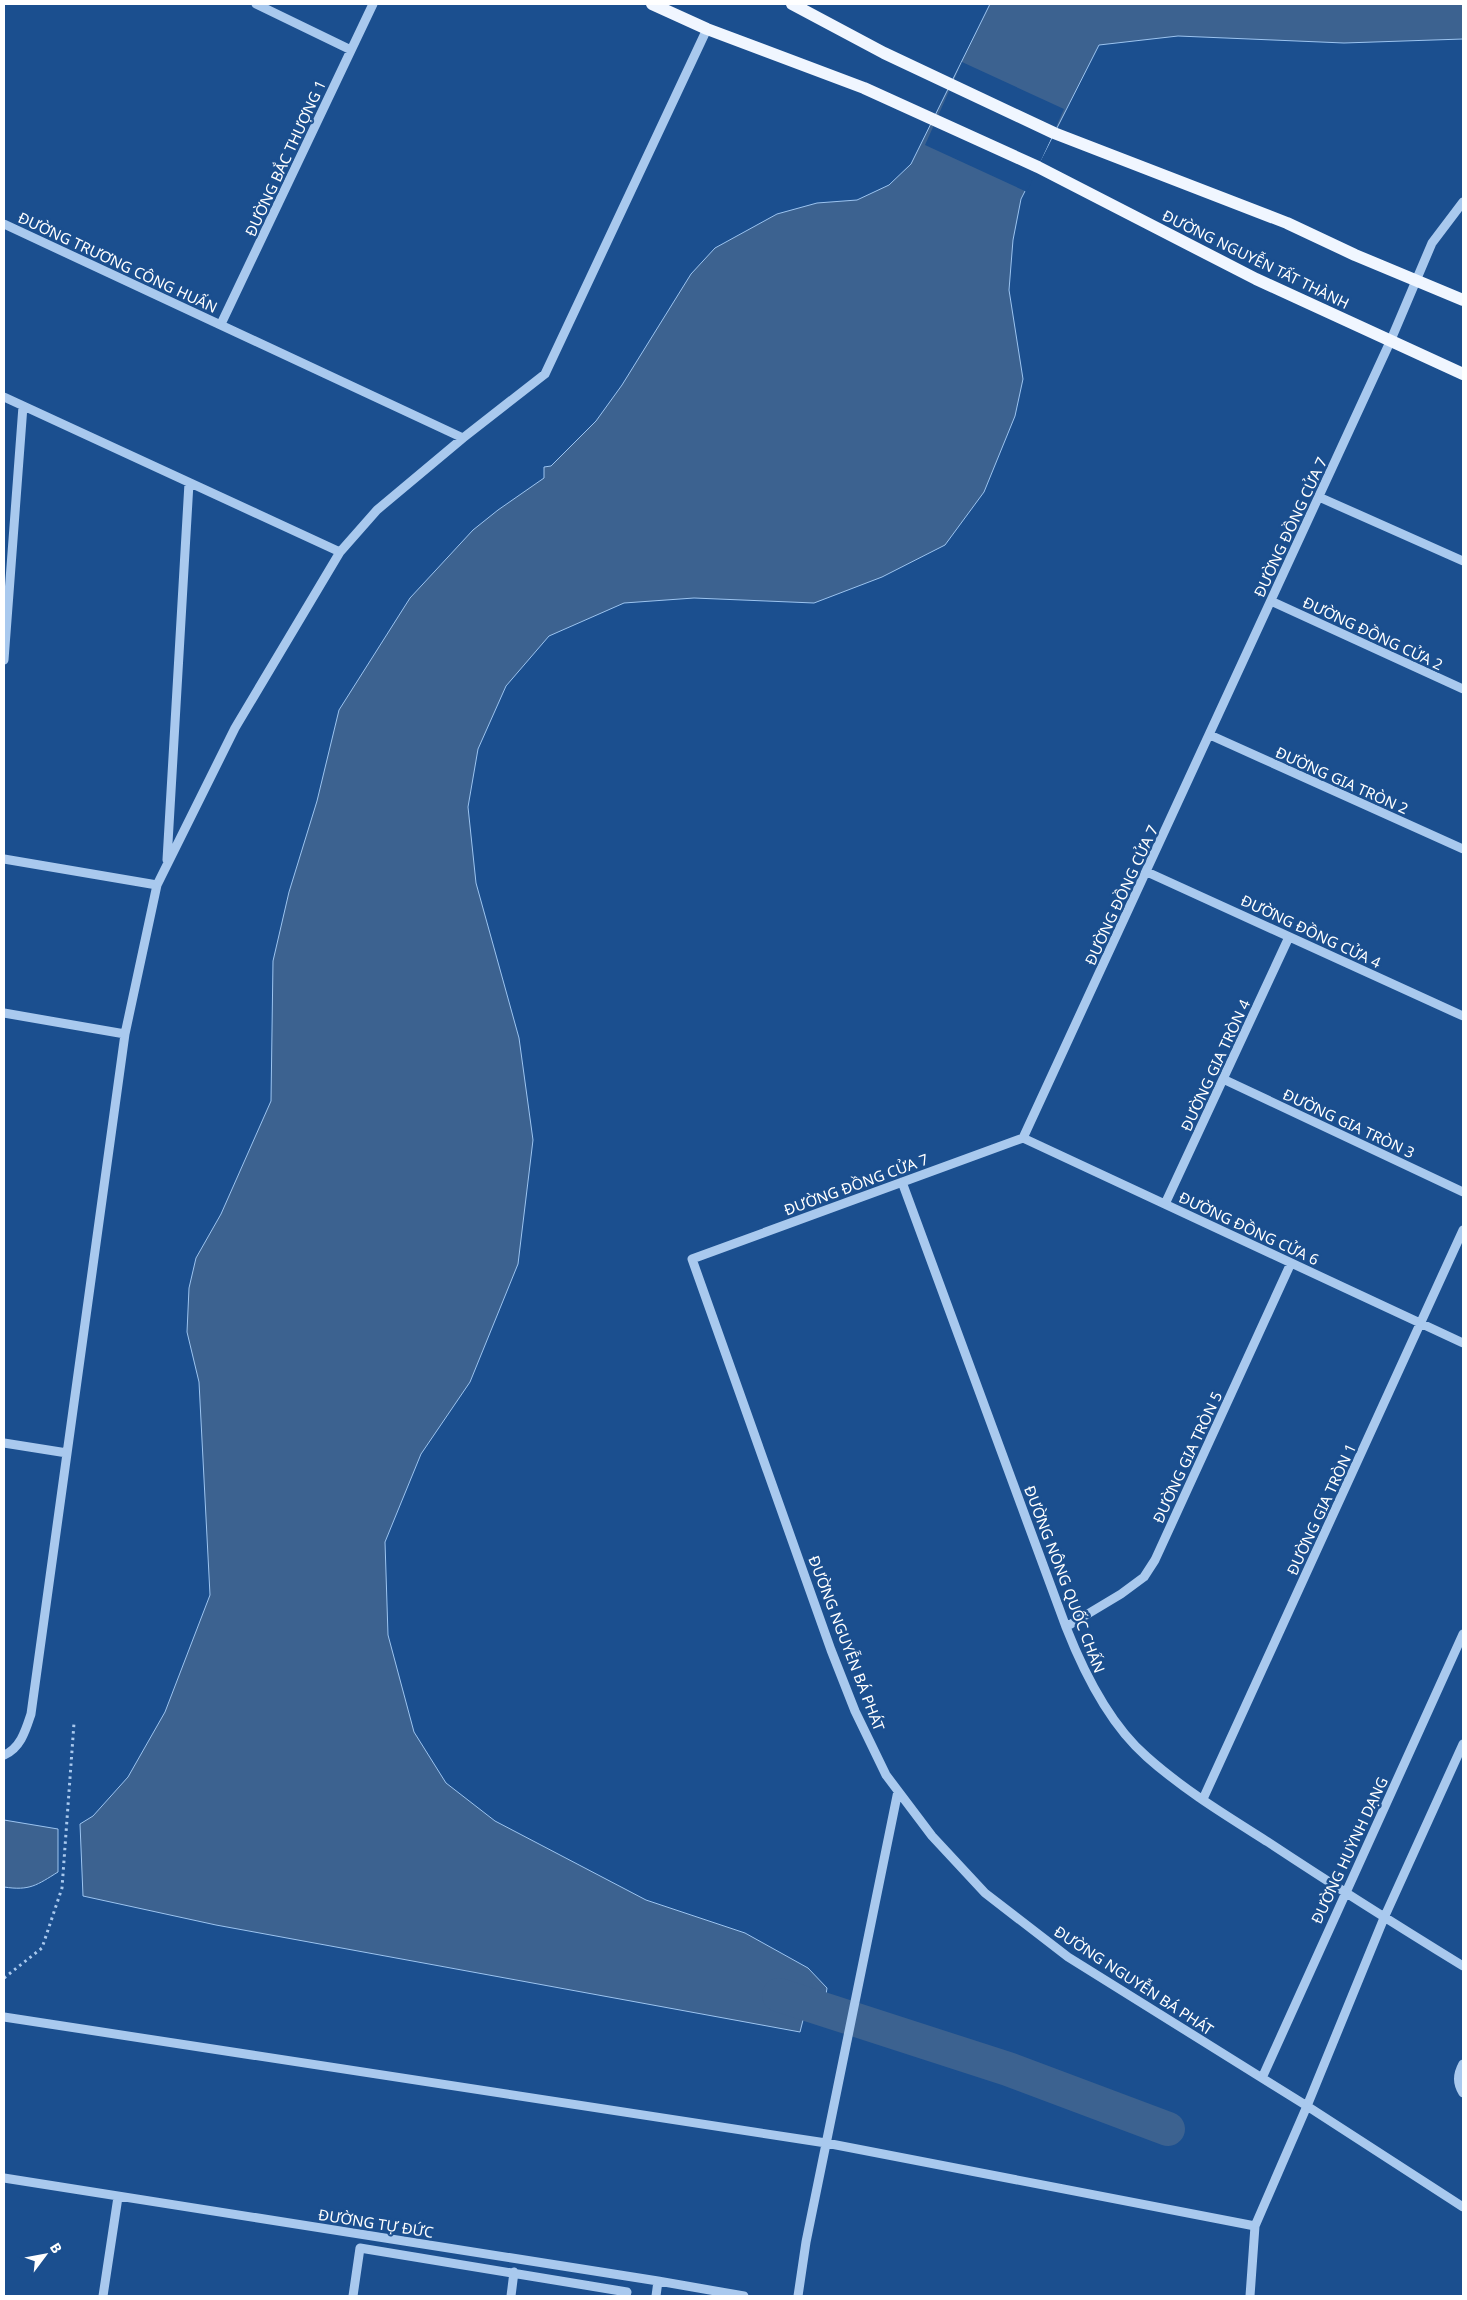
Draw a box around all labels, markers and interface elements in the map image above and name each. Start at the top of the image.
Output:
street label: ĐƯỜNG BẮC THƯỢNG 1 [240,77,330,239]
street label: ĐƯỜNG NGUYỄN TẤT THÀNH [1159,205,1353,313]
street label: ĐƯỜNG TRƯƠNG CÔNG HUẤN [15,207,221,317]
street label: ĐƯỜNG ĐỒNG CỬA 7 [1249,454,1331,600]
street label: ĐƯỜNG ĐỒNG CỬA 2 [1300,592,1446,674]
street label: ĐƯỜNG GIA TRÒN 2 [1272,742,1412,818]
street label: ĐƯỜNG ĐỒNG CỬA 7 [1080,822,1162,968]
street label: ĐƯỜNG ĐỒNG CỬA 4 [1238,890,1385,972]
street label: ĐƯỜNG GIA TRÒN 4 [1176,995,1255,1134]
street label: ĐƯỜNG GIA TRÒN 3 [1280,1084,1418,1162]
street label: ĐƯỜNG ĐỒNG CỬA 7 [781,1149,931,1219]
street label: ĐƯỜNG ĐỒNG CỬA 6 [1176,1187,1322,1269]
street label: ĐƯỜNG GIA TRÒN 5 [1148,1388,1226,1526]
street label: ĐƯỜNG GIA TRÒN 1 [1282,1440,1360,1578]
street label: ĐƯỜNG NÔNG QUỐC CHẤN [1020,1482,1110,1676]
street label: ĐƯỜNG NGUYỄN BÁ PHÁT [804,1552,890,1734]
street label: ĐƯỜNG HUỲNH DẠNG [1306,1773,1392,1927]
street label: ĐƯỜNG NGUYỄN BÁ PHÁT [1050,1921,1218,2039]
street label: ĐƯỜNG TỰ ĐỨC [317,2204,436,2242]
north arrow [20,2230,70,2280]
text: B [46,2239,67,2257]

